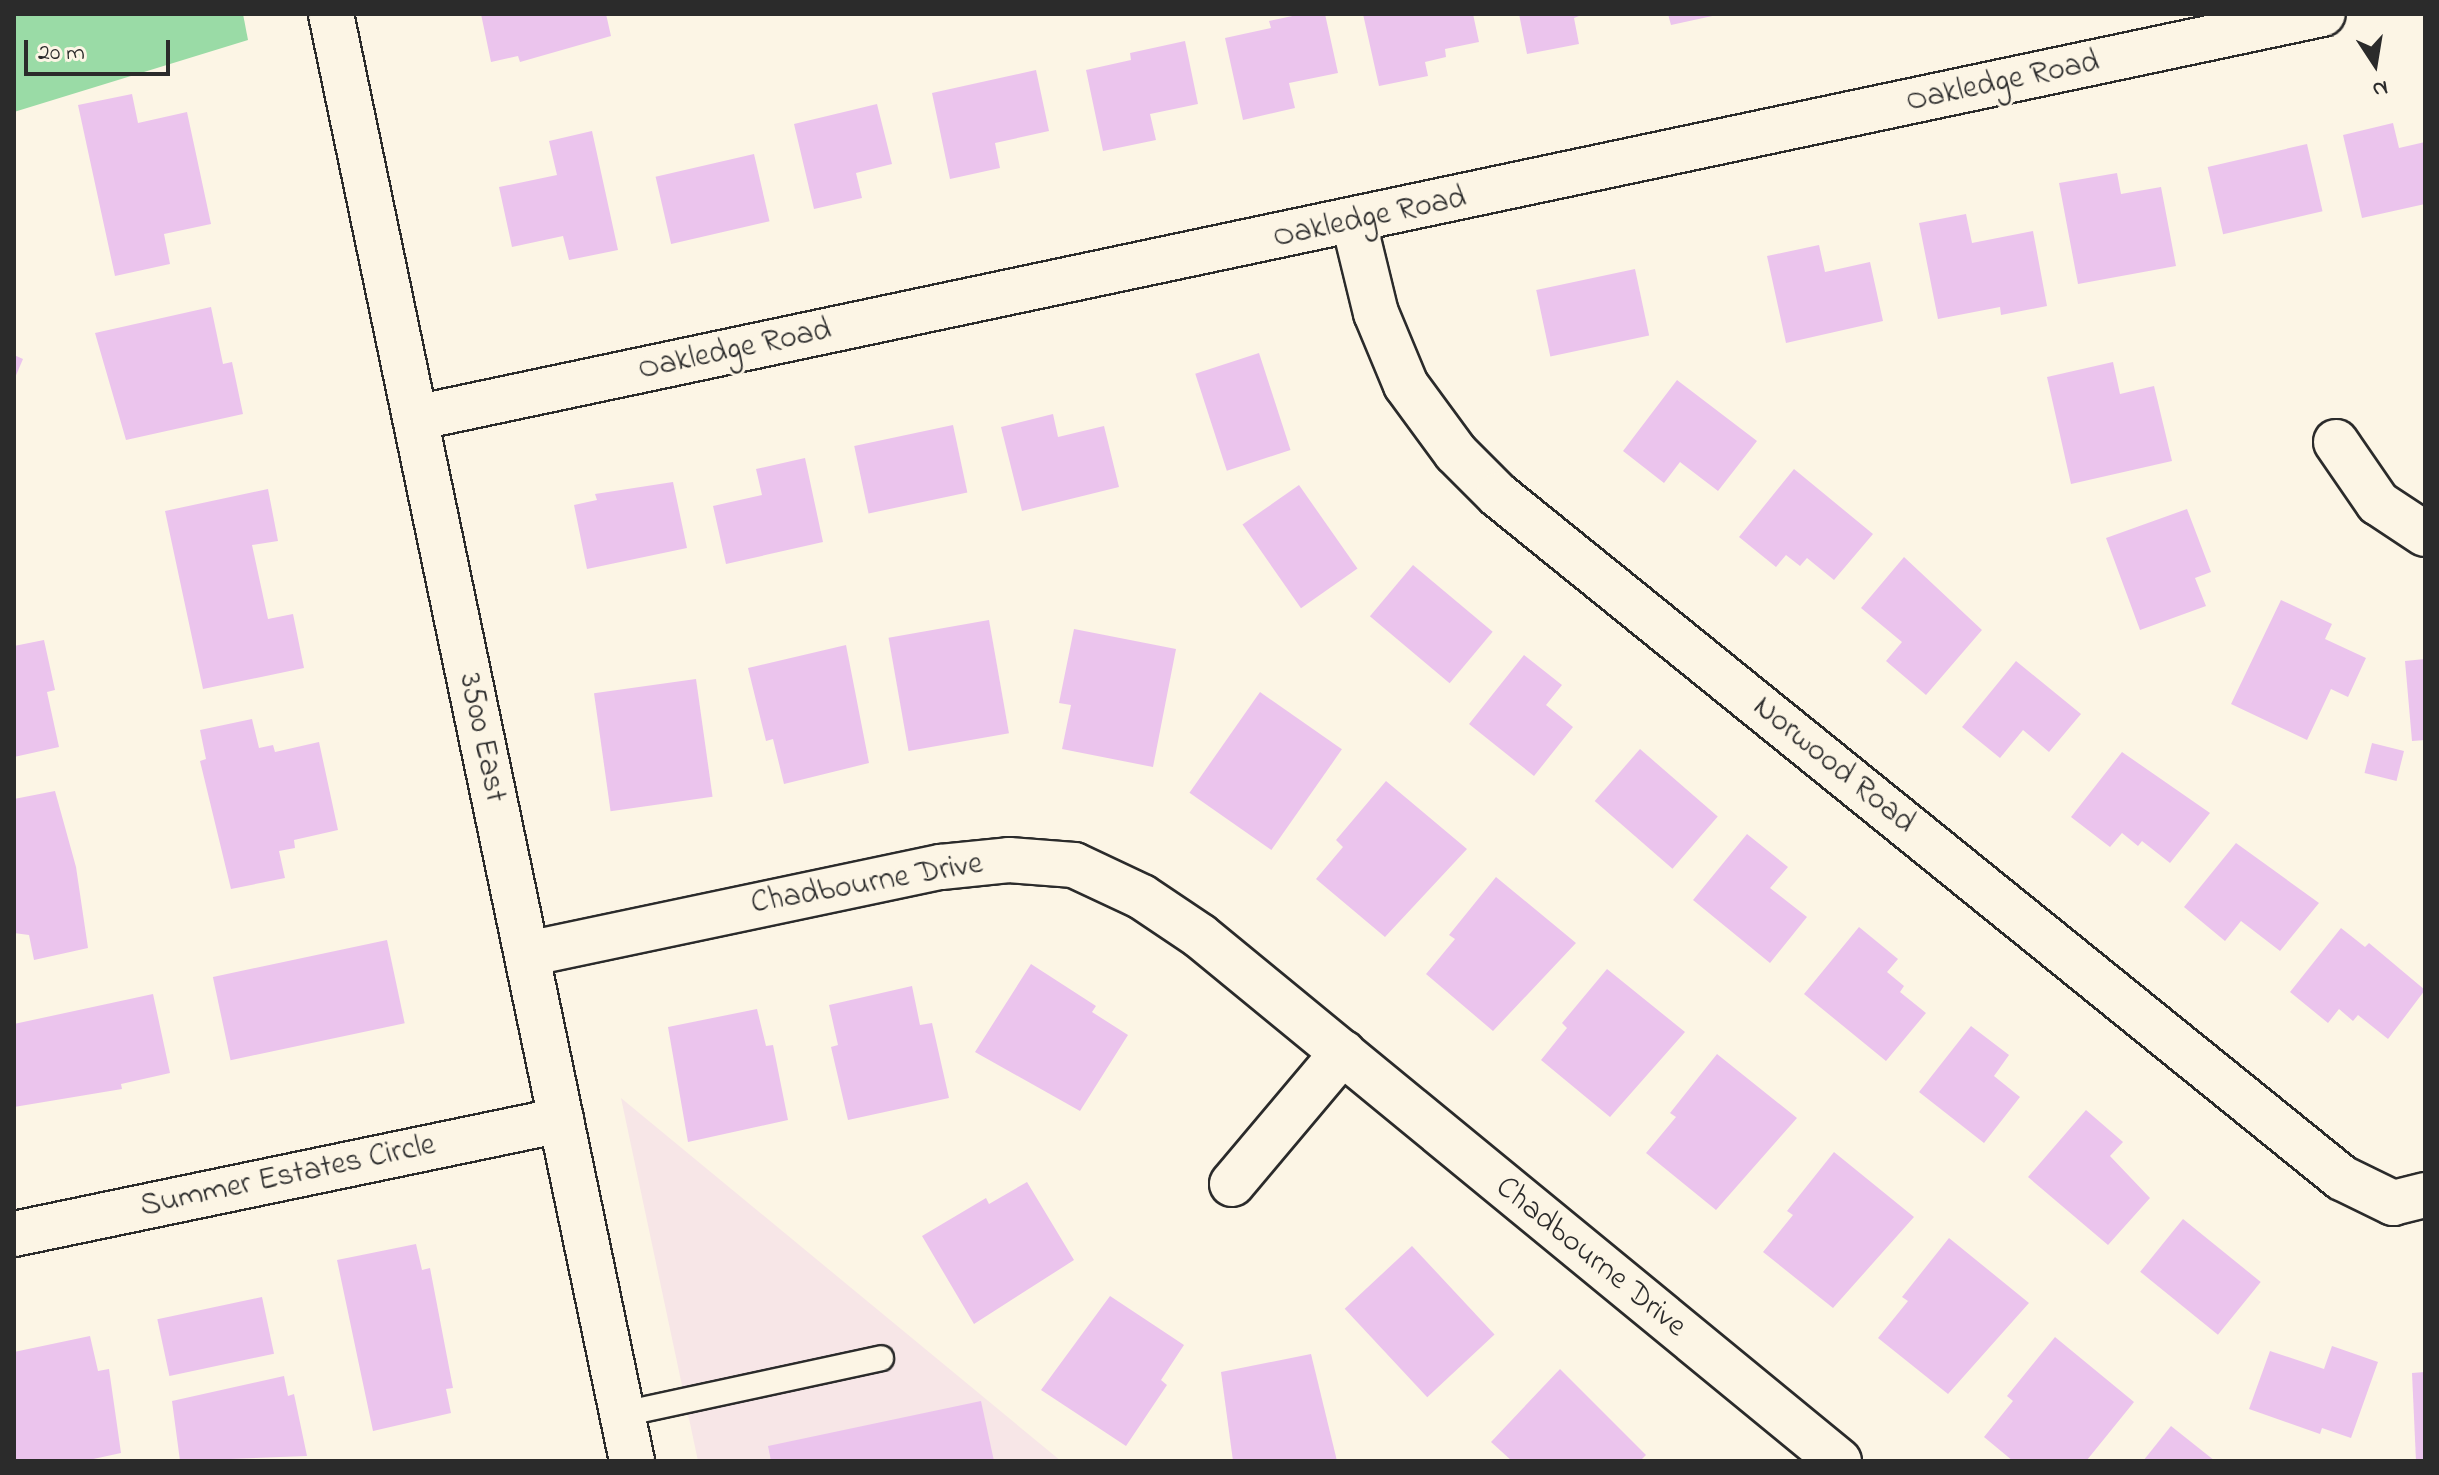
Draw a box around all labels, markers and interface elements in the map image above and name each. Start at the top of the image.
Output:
scale bar [28,24,174,74]
north arrow [2335,24,2415,104]
text: 20 m [38,36,85,71]
street label: Oakledge Road [1903,44,2103,122]
text: N [2369,70,2391,105]
street label: Oakledge Road [1270,180,1470,258]
street label: Oakledge Road [635,312,835,390]
street label: 3500 East [449,670,513,806]
street label: Norwood Road [1744,689,1922,843]
street label: Chadbourne Drive [748,846,986,924]
street label: Summer Estates Circle [137,1127,439,1227]
street label: Chadbourne Drive [1487,1169,1693,1347]

